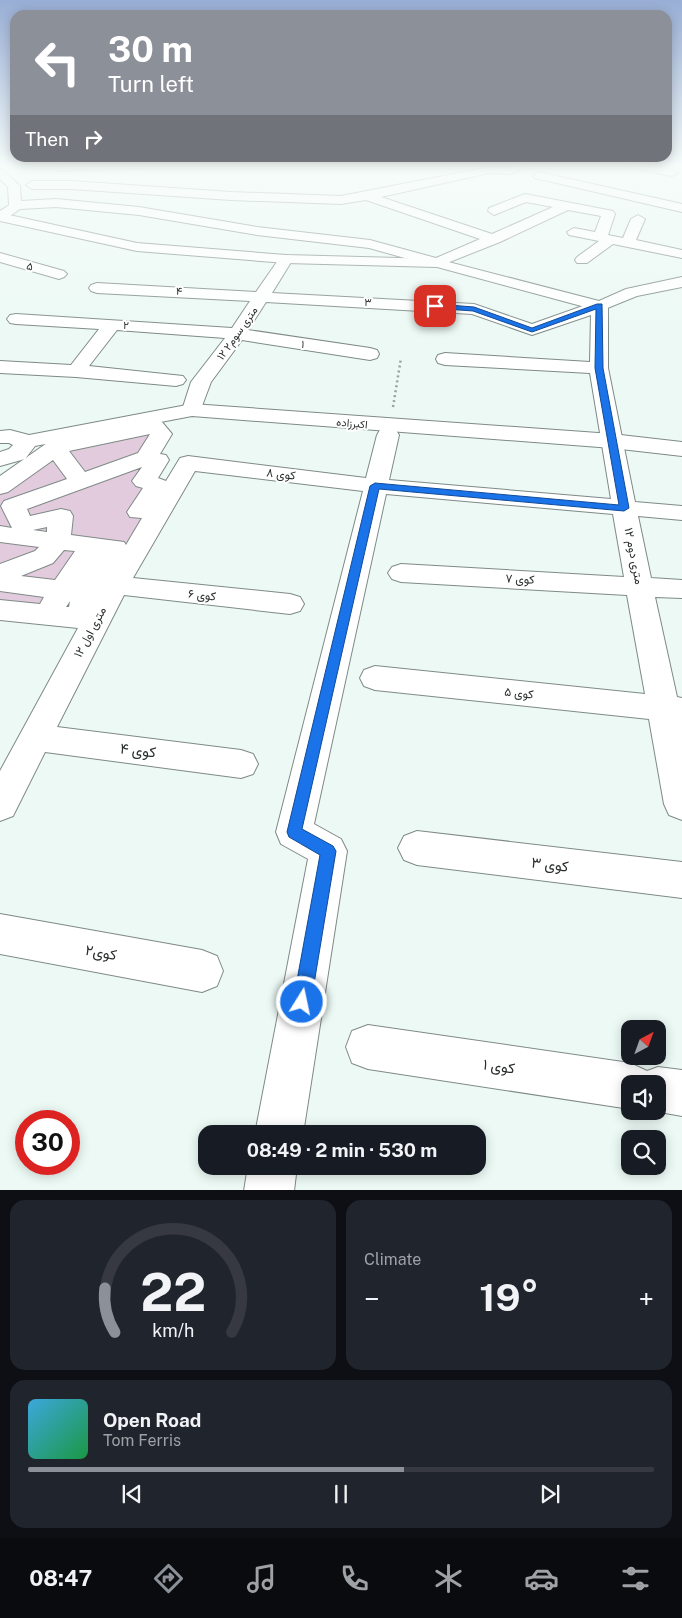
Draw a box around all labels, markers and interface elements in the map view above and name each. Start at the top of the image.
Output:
text: 30 m [108,29,193,70]
icon: left [25,30,90,95]
text: Turn left [108,71,194,97]
icon: right [79,125,107,153]
text: Then [25,128,69,150]
street label: ۵ [25,259,35,273]
street label: ۴ [176,285,182,297]
pin [414,285,456,327]
icon: arrive [421,292,449,320]
street label: ۳ [364,296,372,308]
street label: ۱۲ متری سوم۲ [214,304,261,363]
street label: ۲ [123,319,130,331]
street label: ۱ [301,338,305,350]
street label: اکبرزاده [336,416,368,431]
street label: کوی ۸ [266,465,296,484]
street label: ۱۲ متری دوم [621,526,646,586]
street label: کوی ۷ [505,571,535,588]
street label: کوی ۶ [187,587,217,604]
street label: ۱۲ متری اول [71,604,110,660]
street label: کوی ۵ [504,685,534,702]
street label: کوی ۴ [119,739,157,763]
street label: کوی ۳ [530,853,570,877]
street label: کوی۲ [84,941,118,965]
position arrow [275,975,327,1027]
north arrow [621,1020,666,1065]
map controls [621,1020,666,1175]
street label: کوی ۱ [482,1055,516,1079]
button: sound [621,1075,666,1120]
speed limit sign: 30 [15,1110,80,1175]
button: search [621,1130,666,1175]
text: 08:49 · 2 min · 530 m [247,1139,437,1161]
text: Climate [364,1250,421,1269]
text: 22 [140,1262,206,1323]
text: 19° [479,1275,539,1320]
text: − [364,1282,380,1315]
text: + [638,1282,654,1315]
text: km/h [152,1320,194,1341]
text: Open Road [103,1409,201,1431]
text: Tom Ferris [103,1431,181,1450]
icon: previous [118,1480,146,1508]
icon: pause [327,1480,355,1508]
icon: next [536,1480,564,1508]
icon: directions [151,1561,186,1596]
icon: music [244,1561,279,1596]
icon: phone [337,1561,372,1596]
icon: climate [431,1561,466,1596]
icon: car [524,1561,559,1596]
icon: filters [618,1561,653,1596]
text: 08:47 [29,1565,92,1591]

